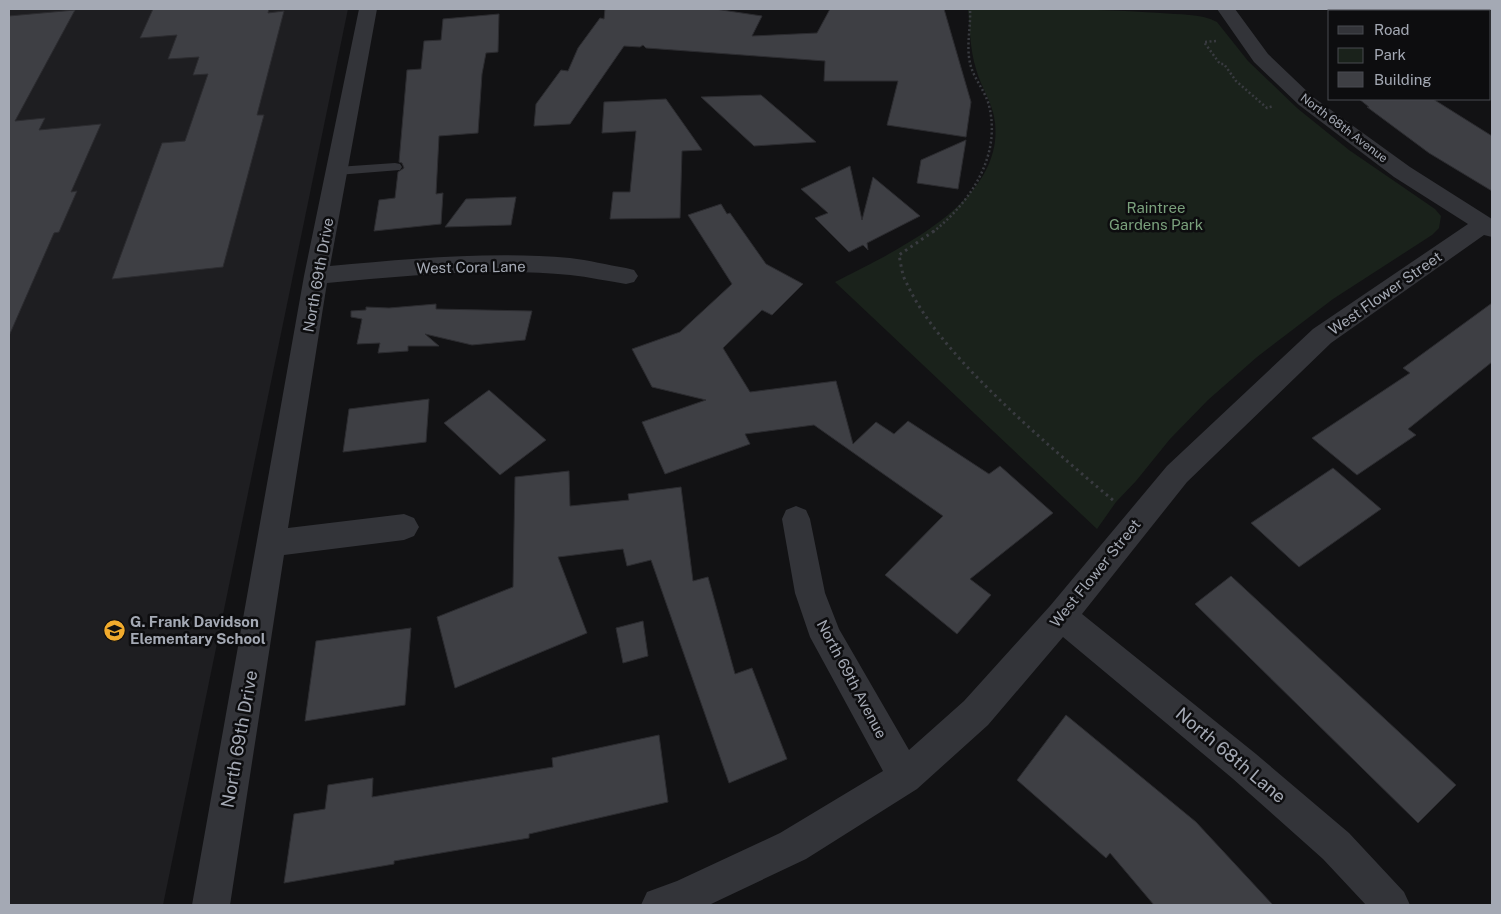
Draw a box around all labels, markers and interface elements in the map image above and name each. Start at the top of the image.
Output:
legend [1328,10,1491,100]
text: Road [1374,21,1410,38]
text: Park [1374,46,1406,63]
text: Building [1374,71,1432,88]
street label: North 68th Avenue [1298,91,1391,165]
park label: Raintree Gardens Park [1109,199,1203,233]
street label: North 69th Drive [300,216,336,334]
street label: West Flower Street [1325,248,1445,338]
street label: West Cora Lane [416,258,526,276]
street label: West Flower Street [1046,516,1144,630]
place label: G. Frank Davidson Elementary School [130,613,266,647]
street label: North 69th Avenue [814,617,890,741]
school or university icon: G. Frank Davidson Elementary School [102,618,126,642]
street label: North 69th Drive [217,669,261,809]
street label: North 68th Lane [1172,703,1290,807]

